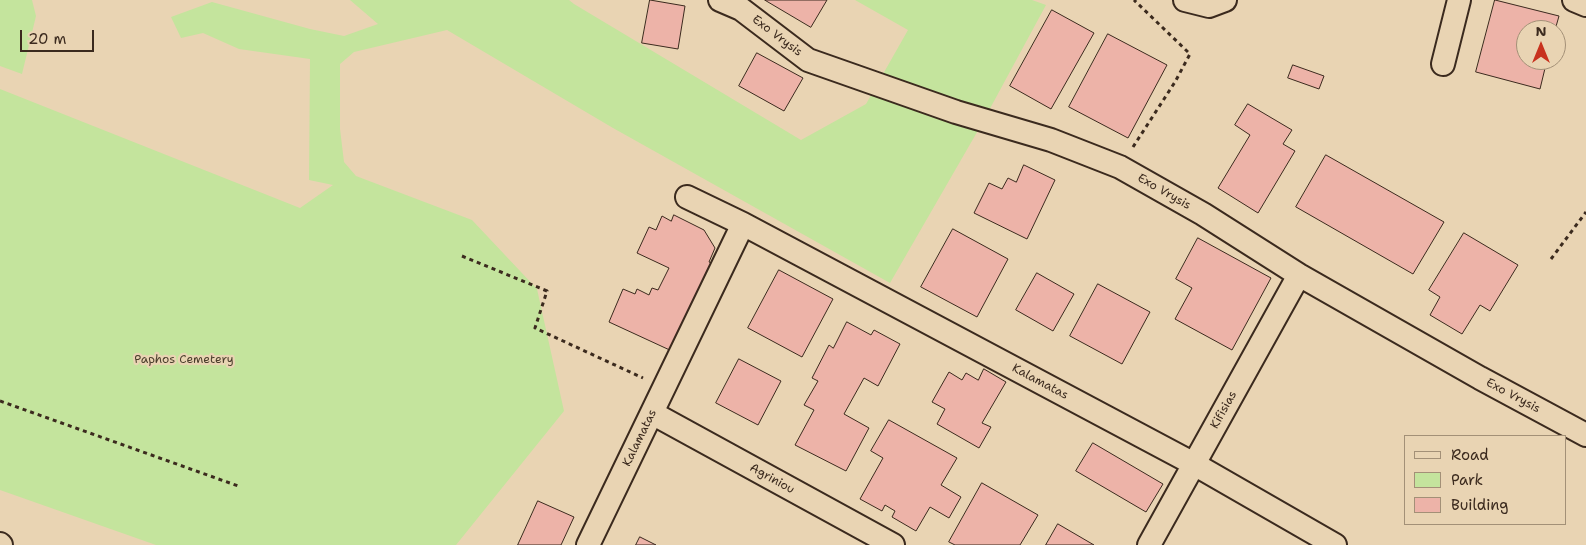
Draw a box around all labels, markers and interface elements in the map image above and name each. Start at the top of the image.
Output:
street label: Exo Vrysis [749,12,805,60]
scale bar [22,20,96,52]
north arrow [1516,20,1566,70]
text: N [1535,22,1547,40]
text: 20 m [28,29,67,49]
street label: Exo Vrysis [1135,171,1193,213]
park label: Paphos Cemetery [134,353,234,367]
street label: Kalamatas [1009,361,1071,403]
street label: Exo Vrysis [1483,376,1543,416]
street label: Kifisias [1208,389,1240,431]
street label: Kalamatas [620,407,660,469]
legend [1404,435,1566,525]
text: Road [1451,445,1489,465]
street label: Agriniou [747,461,797,497]
text: Park [1451,470,1483,490]
text: Building [1451,495,1508,515]

